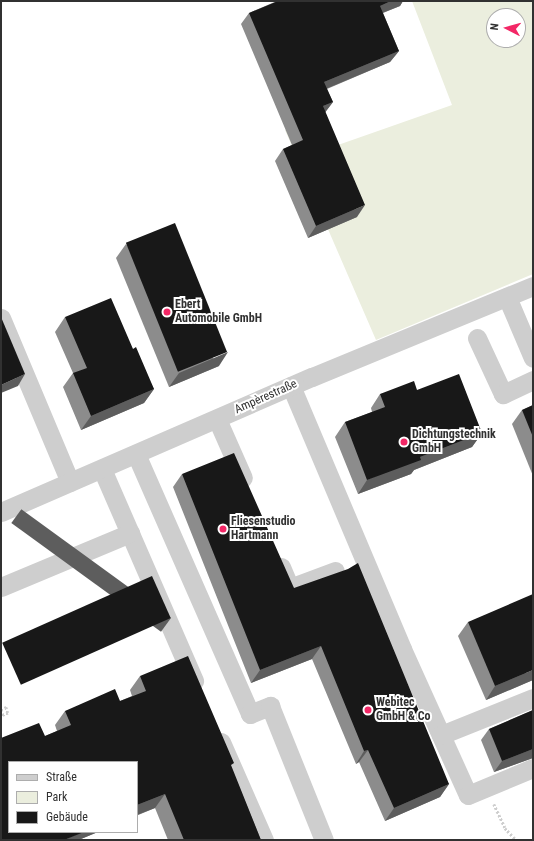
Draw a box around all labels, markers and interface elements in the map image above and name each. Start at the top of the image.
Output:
north arrow [486,8,526,48]
text: N [488,23,501,31]
place label: Ebert Automobile GmbH [175,298,262,326]
marker: Ebert Automobile GmbH [162,307,172,317]
street label: Ampèrestraße [233,377,299,417]
place label: Dichtungstechnik GmbH [412,428,496,456]
marker: Dichtungstechnik GmbH [399,437,409,447]
place label: Fliesenstudio Hartmann [231,515,296,543]
marker: Fliesenstudio Hartmann [218,524,228,534]
place label: Webitec GmbH & Co [376,696,431,724]
marker: Webitec GmbH & Co [363,705,373,715]
legend [8,761,138,833]
text: Straße [46,770,77,784]
text: Park [46,790,67,804]
text: Gebäude [46,810,88,824]

